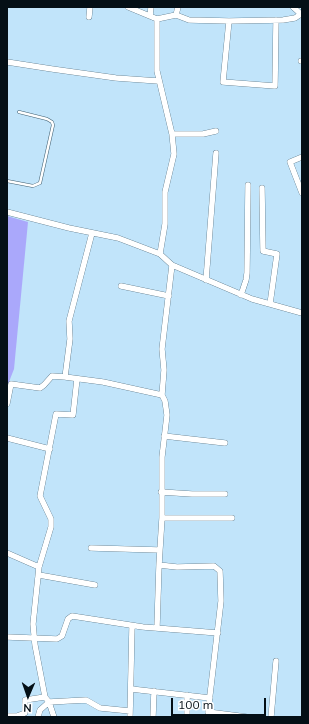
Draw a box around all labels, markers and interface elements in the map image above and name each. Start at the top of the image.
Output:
north arrow [8,676,48,716]
scale bar [173,690,268,716]
text: 100 m [178,697,213,712]
text: N [23,701,32,715]

